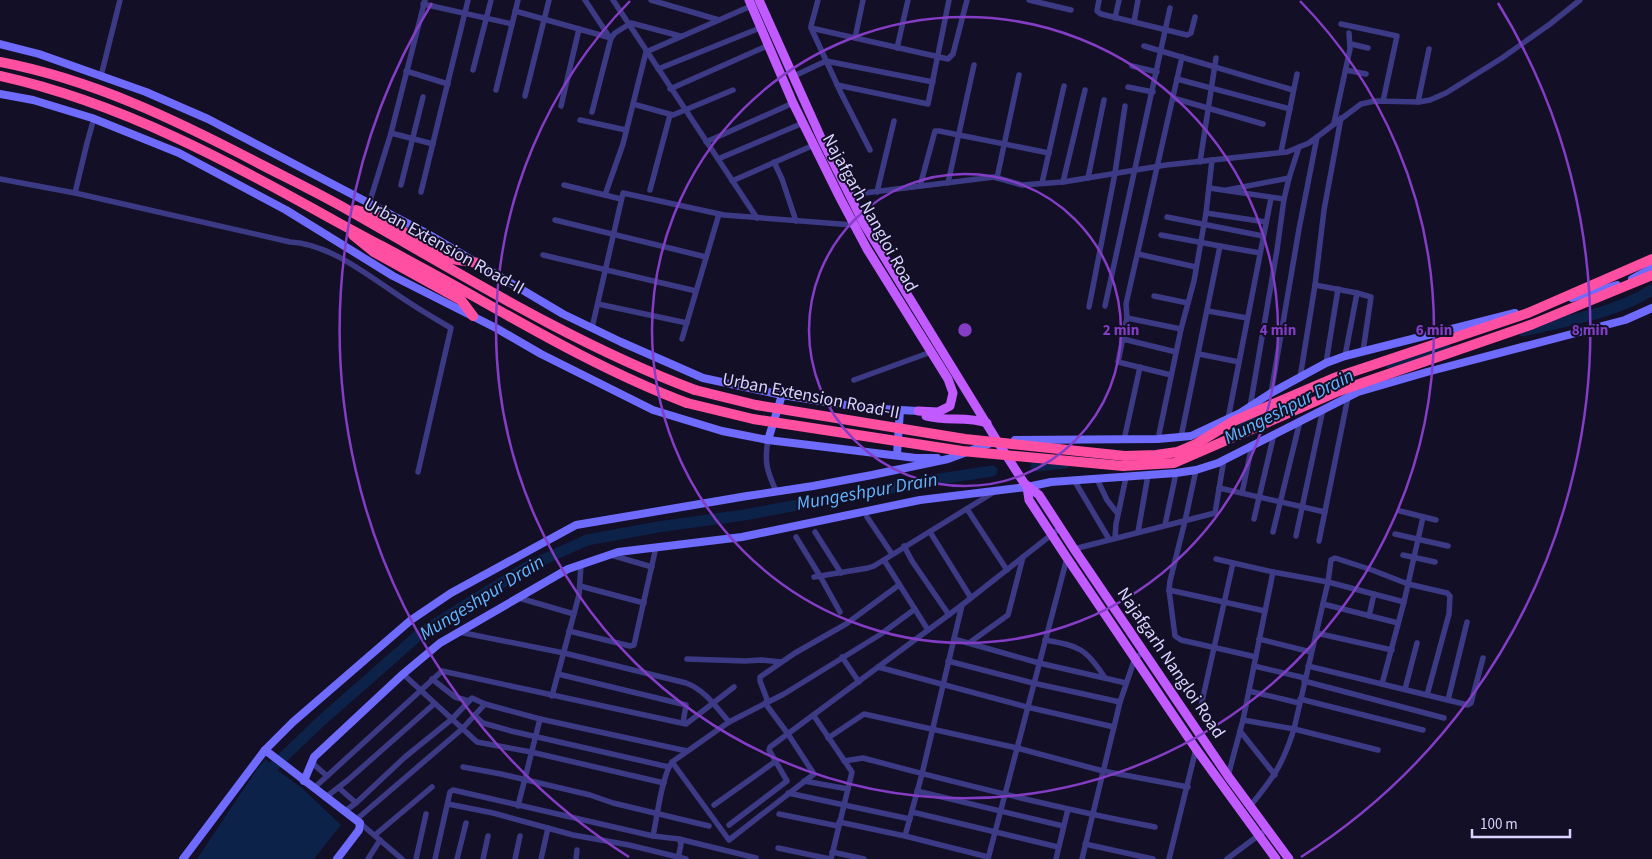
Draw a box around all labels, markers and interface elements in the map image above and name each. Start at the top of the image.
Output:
street label: Najafgarh Nangloi Road [816,129,924,297]
street label: Urban Extension Road-II [359,191,529,301]
text: 2 min [1103,320,1139,341]
text: 4 min [1260,320,1296,341]
text: 6 min [1416,320,1452,341]
text: 8 min [1572,320,1608,341]
centre of rings [956,321,974,339]
water label: Mungeshpur Drain [1219,363,1359,451]
street label: Urban Extension Road-II [720,367,902,425]
water label: Mungeshpur Drain [794,466,940,518]
water label: Mungeshpur Drain [414,549,550,647]
street label: Najafgarh Nangloi Road [1111,582,1231,744]
scale bar [1472,806,1570,838]
text: 100 m [1480,814,1518,835]

